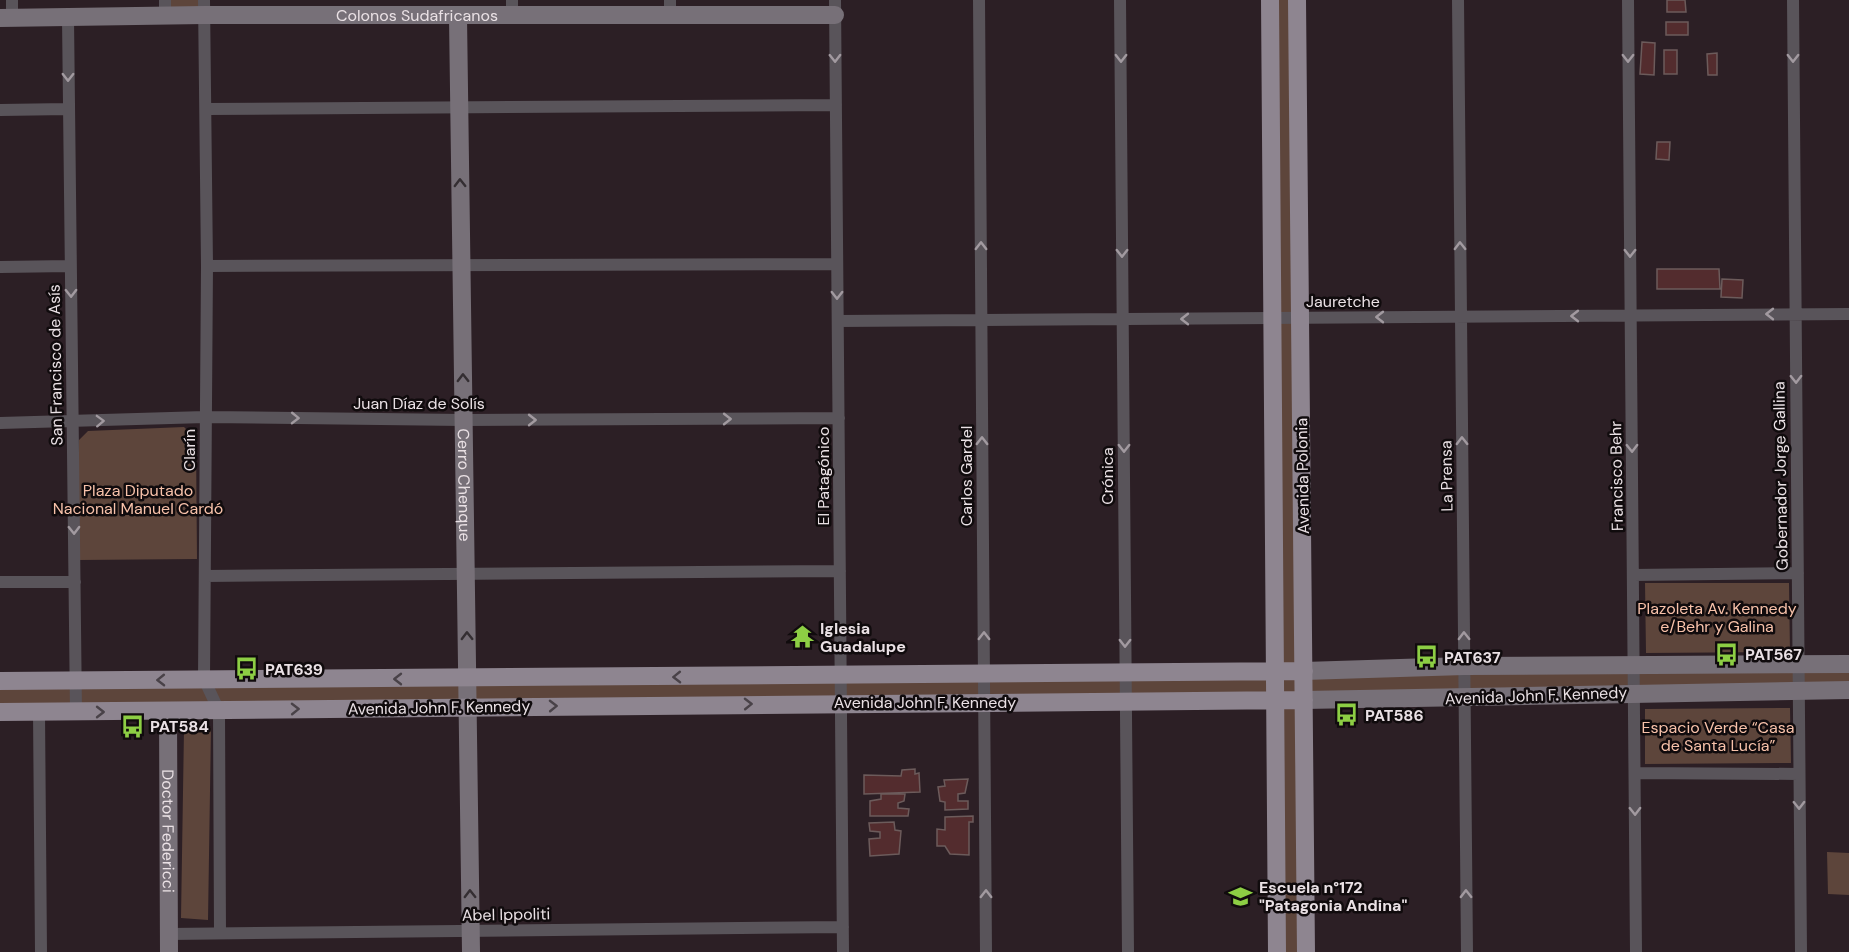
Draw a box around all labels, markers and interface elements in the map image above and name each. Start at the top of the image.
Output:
street label: Colonos Sudafricanos [336,5,498,26]
one-way arrow [829,54,841,63]
one-way arrow [1115,54,1127,63]
one-way arrow [1622,54,1635,63]
one-way arrow [1787,54,1799,63]
one-way arrow [62,72,74,81]
one-way arrow [454,178,467,187]
one-way arrow [975,241,987,250]
one-way arrow [1454,241,1466,250]
one-way arrow [1116,249,1128,258]
one-way arrow [1624,249,1636,258]
street label: San Francisco de Asís [44,284,67,446]
one-way arrow [65,288,77,297]
one-way arrow [831,291,844,300]
street label: Jauretche [1306,291,1380,312]
one-way arrow [1765,308,1774,321]
one-way arrow [1570,310,1579,322]
one-way arrow [1375,311,1384,323]
one-way arrow [1180,313,1189,325]
one-way arrow [457,373,469,382]
one-way arrow [1790,375,1802,384]
street label: Gobernador Jorge Gallina [1768,381,1793,571]
street label: Juan Díaz de Solís [353,393,485,414]
one-way arrow [291,412,300,424]
one-way arrow [723,412,732,425]
one-way arrow [528,413,537,426]
one-way arrow [96,415,105,428]
street label: Avenida Polonia [1291,418,1314,534]
street label: Francisco Behr [1605,421,1628,531]
street label: Carlos Gardel [956,426,977,526]
street label: El Patagónico [813,427,834,526]
street label: Cerro Chenque [453,428,475,542]
street label: Clarín [179,429,200,471]
one-way arrow [976,436,988,445]
one-way arrow [1456,436,1468,445]
street label: La Prensa [1435,440,1458,512]
one-way arrow [1118,444,1130,453]
one-way arrow [1626,444,1638,453]
street label: Crónica [1097,447,1118,505]
park label: Plaza Diputado Nacional Manuel Cardó [53,480,223,519]
one-way arrow [68,525,81,534]
park label: Plazoleta Av. Kennedy e/Behr y Galina [1637,598,1797,637]
place label: Iglesia Guadalupe [820,618,906,657]
temple icon: Iglesia Guadalupe [789,624,815,650]
one-way arrow [460,631,473,640]
one-way arrow [978,631,990,640]
one-way arrow [1458,631,1470,640]
one-way arrow [1119,639,1131,648]
bus stop icon: PAT567 [1714,641,1740,667]
bus stop icon: PAT637 [1413,644,1439,670]
place label: PAT567 [1745,644,1802,665]
place label: PAT637 [1444,647,1501,668]
bus stop icon: PAT639 [234,656,260,682]
place label: PAT639 [265,659,323,680]
one-way arrow [673,671,682,683]
one-way arrow [157,673,166,686]
one-way arrow [394,673,403,685]
street label: Avenida John F. Kennedy [1445,682,1628,709]
street label: Avenida John F. Kennedy [834,692,1016,713]
street label: Avenida John F. Kennedy [348,695,530,720]
one-way arrow [744,698,753,710]
one-way arrow [549,700,558,712]
bus stop icon: PAT586 [1334,702,1360,728]
one-way arrow [291,703,300,716]
place label: PAT586 [1365,705,1424,726]
one-way arrow [96,706,105,718]
bus stop icon: PAT584 [119,713,145,739]
place label: PAT584 [150,716,209,737]
park label: Espacio Verde “Casa de Santa Lucía” [1641,717,1795,756]
street label: Doctor Federicci [157,769,179,893]
one-way arrow [1793,801,1805,810]
one-way arrow [1629,807,1641,816]
place label: Escuela n°172 "Patagonia Andina" [1259,877,1407,916]
school or university icon: Escuela n°172 "Patagonia Andina" [1228,883,1254,909]
one-way arrow [464,889,476,898]
one-way arrow [980,889,992,898]
one-way arrow [1460,889,1472,898]
street label: Abel Ippoliti [462,903,550,926]

